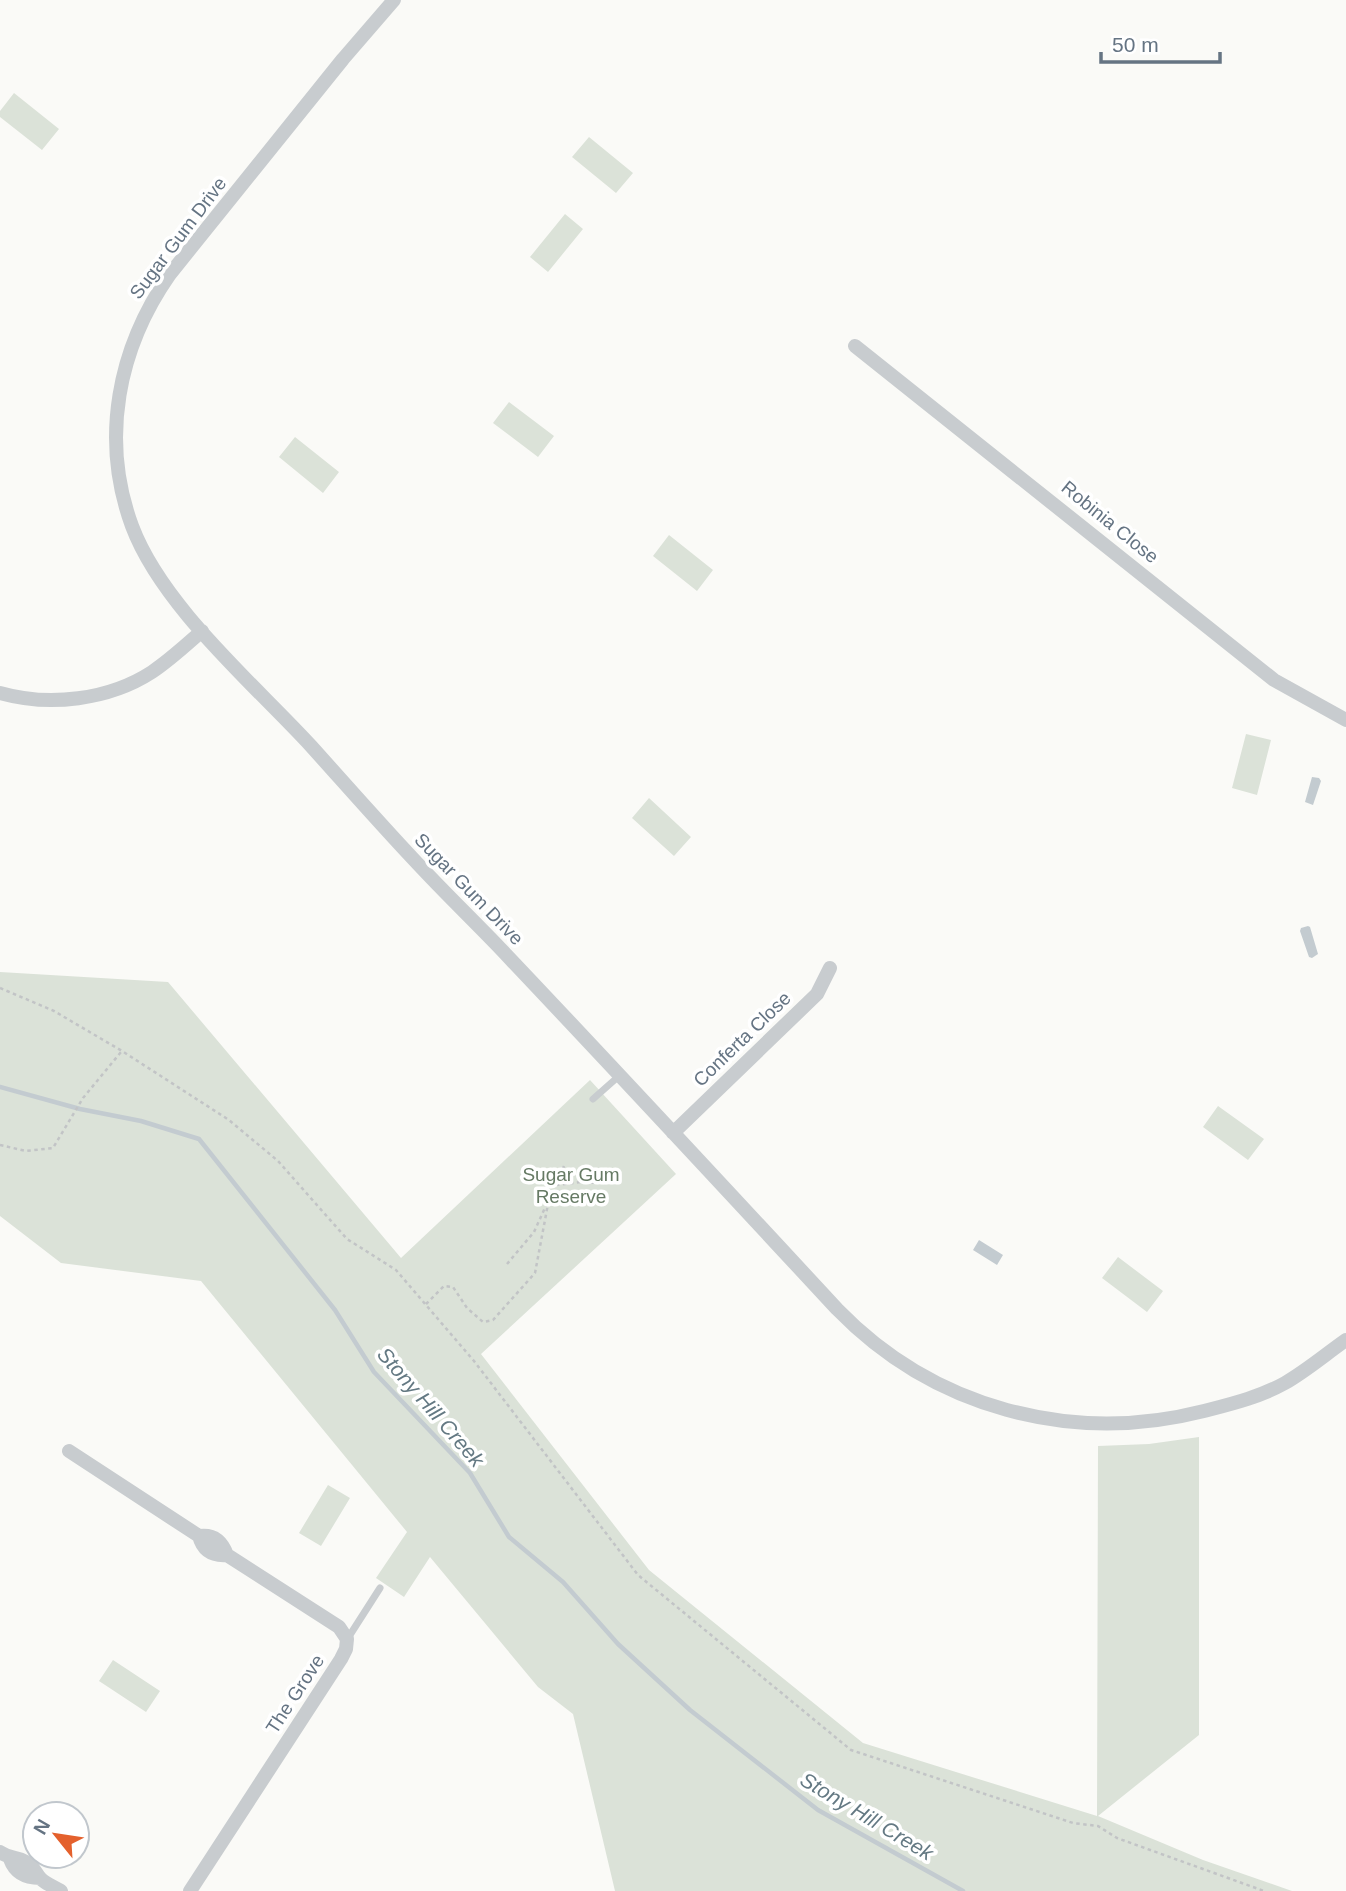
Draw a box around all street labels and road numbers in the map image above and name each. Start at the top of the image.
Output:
street label: Sugar Gum Drive [125,173,231,303]
street label: Robinia Close [1057,477,1163,567]
street label: Sugar Gum Drive [410,829,528,949]
street label: Conferta Close [689,987,795,1091]
street label: The Grove [262,1651,328,1737]

